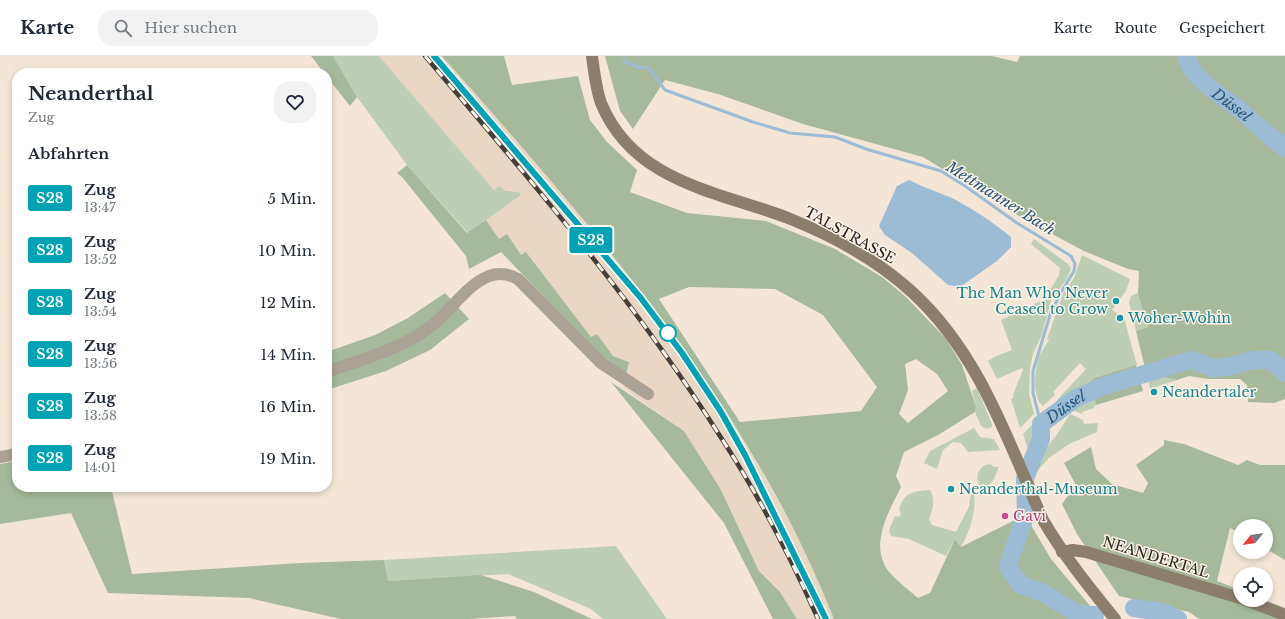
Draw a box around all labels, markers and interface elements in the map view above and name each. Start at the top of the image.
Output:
search box [98,10,378,46]
text: Karte [20,16,74,39]
icon: search [112,17,134,39]
text: Hier suchen [144,18,237,37]
text: Karte [1054,19,1092,37]
text: Route [1114,19,1157,37]
text: Gespeichert [1179,19,1265,37]
button: heart [274,81,316,123]
text: Neanderthal [28,82,153,105]
water label: Düssel [1208,83,1256,126]
text: Zug [28,109,54,126]
text: Abfahrten [28,144,109,163]
water label: Mettmanner Bach [942,156,1059,239]
text: Zug [84,180,116,199]
text: S28 [36,189,64,207]
text: 5 Min. [267,189,316,208]
text: 13:47 [84,199,116,216]
street label: TALSTRASSE [801,203,899,267]
line badge: S28 [568,227,614,253]
text: S28 [577,231,605,249]
text: Zug [84,232,116,251]
text: S28 [36,241,64,259]
text: 10 Min. [259,241,316,260]
text: 13:52 [84,251,117,268]
text: Zug [84,284,116,303]
place label: The Man Who Never Ceased to Grow [956,284,1108,318]
text: S28 [36,293,64,311]
text: 12 Min. [260,293,316,312]
marker: The Man Who Never Ceased to Grow [1111,296,1121,306]
text: 13:54 [84,303,117,320]
place label: Woher-Wohin [1127,309,1231,327]
marker: Woher-Wohin [1115,313,1125,323]
unlabelled marker [659,324,677,342]
text: Zug [84,336,116,355]
text: S28 [36,345,64,363]
text: 14 Min. [260,345,316,364]
text: 13:56 [84,355,117,372]
place label: Neandertaler [1162,383,1256,401]
water label: Düssel [1041,386,1088,427]
marker: Neandertaler [1149,387,1159,397]
text: Zug [84,388,116,407]
text: S28 [36,397,64,415]
text: 16 Min. [260,397,316,416]
text: 13:58 [84,407,117,424]
text: Zug [84,440,116,459]
text: S28 [36,449,64,467]
text: 19 Min. [260,449,316,468]
text: 14:01 [84,459,116,476]
place label: Neanderthal-Museum [959,480,1118,498]
marker: Neanderthal-Museum [946,484,956,494]
place label: Gavi [1013,507,1046,525]
marker: Gavi [1000,511,1010,521]
north arrow [1233,519,1273,559]
map controls [1233,519,1273,607]
street label: NEANDERTAL [1101,532,1211,582]
button: locate [1233,567,1273,607]

